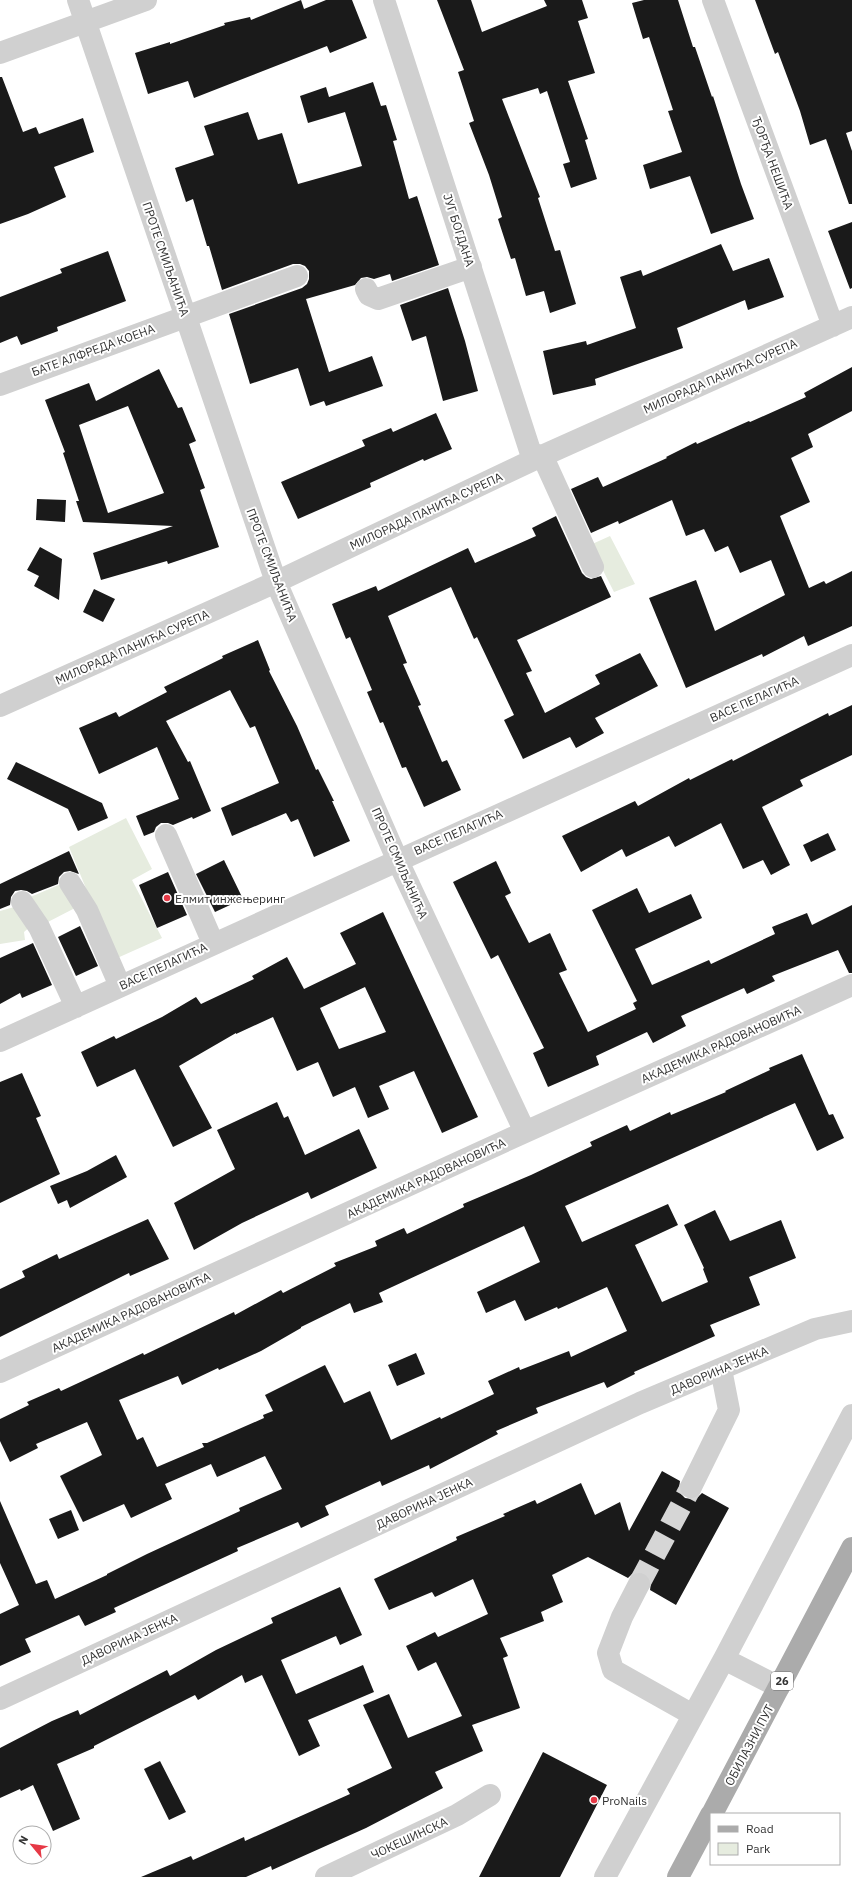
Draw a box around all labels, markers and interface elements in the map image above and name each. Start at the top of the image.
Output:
street label: ЂОРЂА НЕШИЋА [749,115,797,212]
street label: ЈУГ БОГДАНА [440,191,478,269]
street label: ПРОТЕ СМИЉАНИЋА [139,200,193,319]
street label: БАТЕ АЛФРЕДА КОЕНА [29,321,157,379]
street label: МИЛОРАДА ПАНИЋА СУРЕПА [641,335,799,417]
street label: МИЛОРАДА ПАНИЋА СУРЕПА [347,469,505,553]
street label: ПРОТЕ СМИЉАНИЋА [243,506,301,624]
street label: МИЛОРАДА ПАНИЋА СУРЕПА [53,606,211,688]
street label: ВАСЕ ПЕЛАГИЋА [707,673,801,725]
street label: ПРОТЕ СМИЉАНИЋА [369,805,431,921]
street label: ВАСЕ ПЕЛАГИЋА [411,806,505,858]
place label: Елмит инжењеринг [175,891,285,906]
marker: Елмит инжењеринг [162,893,172,903]
street label: ВАСЕ ПЕЛАГИЋА [117,939,210,993]
street label: АКАДЕМИКА РАДОВАНОВИЋА [639,1002,804,1086]
street label: АКАДЕМИКА РАДОВАНОВИЋА [344,1134,508,1221]
street label: АКАДЕМИКА РАДОВАНОВИЋА [49,1268,213,1355]
street label: ДАВОРИНА ЈЕНКА [668,1343,770,1397]
street label: ДАВОРИНА ЈЕНКА [373,1474,475,1532]
street label: ДАВОРИНА ЈЕНКА [78,1610,180,1668]
road number: 26 [771,1672,793,1690]
street label: ОБИЛАЗНИ ПУТ [721,1702,777,1788]
place label: ProNails [602,1793,647,1808]
marker: ProNails [589,1795,599,1805]
legend [710,1813,840,1865]
street label: ЧОКЕШИНСКА [368,1814,450,1862]
text: Road [746,1821,774,1836]
north arrow [12,1825,52,1865]
text: N [15,1833,31,1847]
text: Park [746,1841,771,1856]

